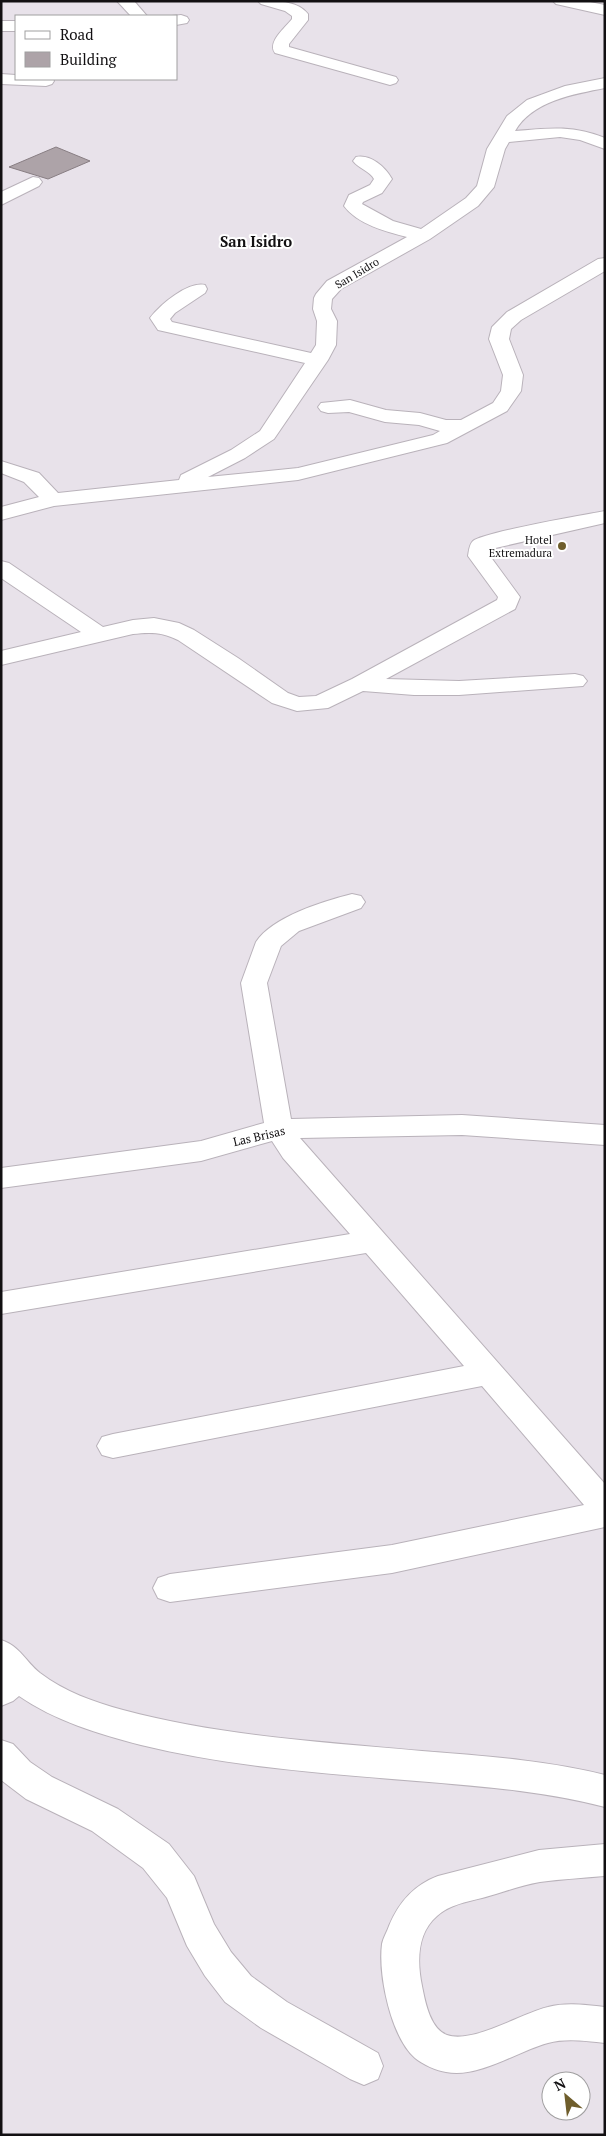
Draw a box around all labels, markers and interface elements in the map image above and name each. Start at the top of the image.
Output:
legend [15,15,178,80]
text: Road [60,24,93,44]
text: Building [60,49,118,69]
district label: San Isidro [220,231,292,251]
street label: San Isidro [332,254,382,292]
place label: Hotel Extremadura [489,533,552,560]
marker: Hotel Extremadura [556,540,568,552]
street label: Las Brisas [232,1123,286,1149]
north arrow [541,2071,591,2121]
text: N [551,2073,569,2095]

